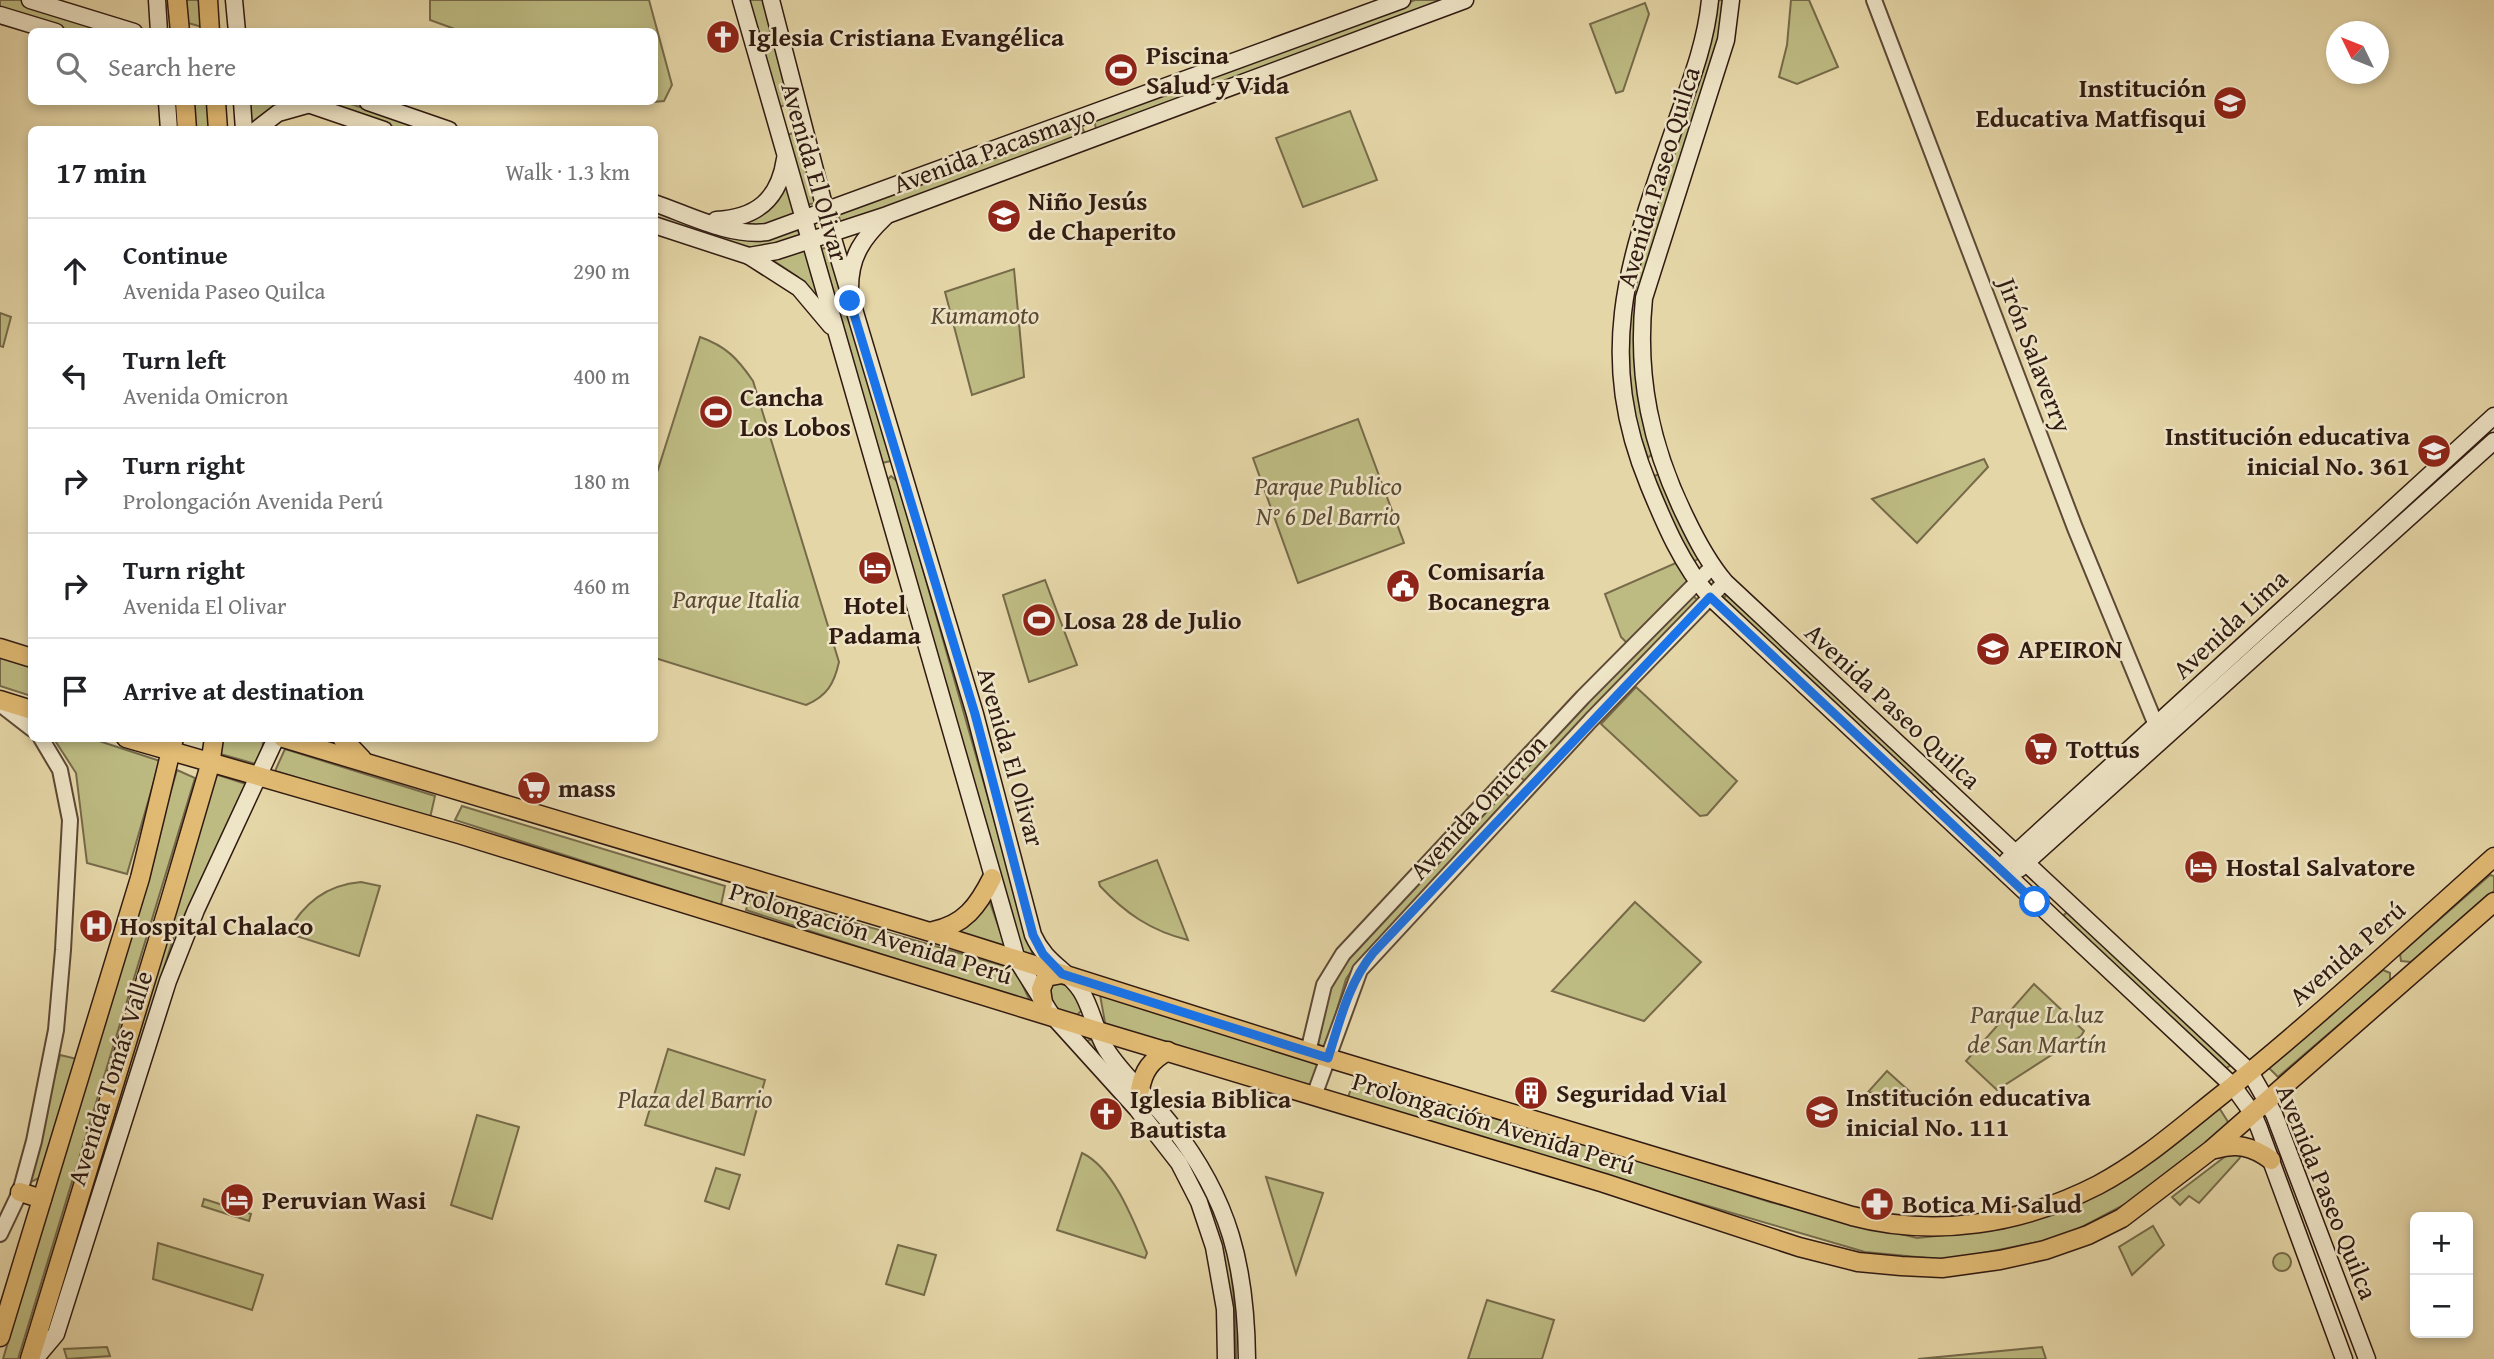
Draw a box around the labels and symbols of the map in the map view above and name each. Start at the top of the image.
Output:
place label: Iglesia Cristiana Evangélica [748,17,1065,56]
church icon: Iglesia Cristiana Evangélica [704,18,742,56]
north arrow [2326,21,2389,84]
place label: Piscina Salud y Vida [1146,35,1290,104]
sports icon: Piscina Salud y Vida [1102,51,1140,89]
street label: Avenida Paseo Quilca [1605,61,1710,292]
place label: Institución Educativa Matfisqui [1976,68,2207,137]
street label: Avenida El Olivar [771,78,860,266]
school or university icon: Institución Educativa Matfisqui [2211,84,2249,122]
street label: Avenida Pacasmayo [887,94,1100,203]
place label: Niño Jesús de Chaperito [1028,181,1176,250]
school or university icon: Niño Jesús de Chaperito [985,197,1023,235]
street label: Jirón Salaverry [1987,269,2083,438]
route end [834,285,865,316]
park label: Kumamoto [930,295,1039,334]
place label: Cancha Los Lobos [740,377,851,446]
sports icon: Cancha Los Lobos [697,393,735,431]
place label: Institución educativa inicial No. 361 [2165,416,2411,485]
school or university icon: Institución educativa inicial No. 361 [2415,432,2453,470]
park label: Parque Publico N° 6 Del Barrio [1253,466,1402,535]
hotel icon: Hotel Padama [856,549,894,587]
place label: Comisaría Bocanegra [1428,551,1551,620]
street label: Avenida Lima [2163,559,2297,688]
public building icon: Comisaría Bocanegra [1384,567,1422,605]
park label: Parque Italia [671,579,800,618]
place label: Hotel Padama [829,585,922,654]
place label: Losa 28 de Julio [1064,600,1242,639]
sports icon: Losa 28 de Julio [1020,601,1058,639]
street label: Avenida Paseo Quilca [1796,613,1991,798]
place label: APEIRON [2018,629,2122,668]
school or university icon: APEIRON [1974,630,2012,668]
street label: Avenida El Olivar [967,663,1056,851]
street label: Avenida Omicron [1400,725,1556,888]
place label: Tottus [2066,729,2140,768]
supermarket icon: Tottus [2022,730,2060,768]
place label: mass [558,768,616,807]
supermarket icon: mass [515,769,553,807]
place label: Hostal Salvatore [2226,847,2415,886]
hotel icon: Hostal Salvatore [2182,848,2220,886]
street label: Prolongación Avenida Perú [725,871,1017,994]
route start [2019,886,2050,917]
street label: Avenida Perú [2280,891,2414,1015]
place label: Hospital Chalaco [120,906,314,945]
hospital icon: Hospital Chalaco [77,907,115,945]
street label: Avenida Tomás Valle [56,965,163,1190]
park label: Parque La luz de San Martín [1967,994,2107,1063]
street label: Prolongación Avenida Perú [1348,1061,1640,1184]
place label: Seguridad Vial [1556,1073,1727,1112]
building icon: Seguridad Vial [1512,1074,1550,1112]
place label: Institución educativa inicial No. 111 [1846,1077,2092,1146]
street label: Avenida Paseo Quilca [2267,1078,2389,1306]
park label: Plaza del Barrio [617,1079,772,1118]
place label: Iglesia Biblica Bautista [1130,1079,1292,1148]
school or university icon: Institución educativa inicial No. 111 [1803,1093,1841,1131]
church icon: Iglesia Biblica Bautista [1087,1095,1125,1133]
place label: Peruvian Wasi [262,1180,426,1219]
hotel icon: Peruvian Wasi [218,1181,256,1219]
place label: Botica Mi Salud [1902,1184,2082,1223]
pharmacy icon: Botica Mi Salud [1858,1185,1896,1223]

